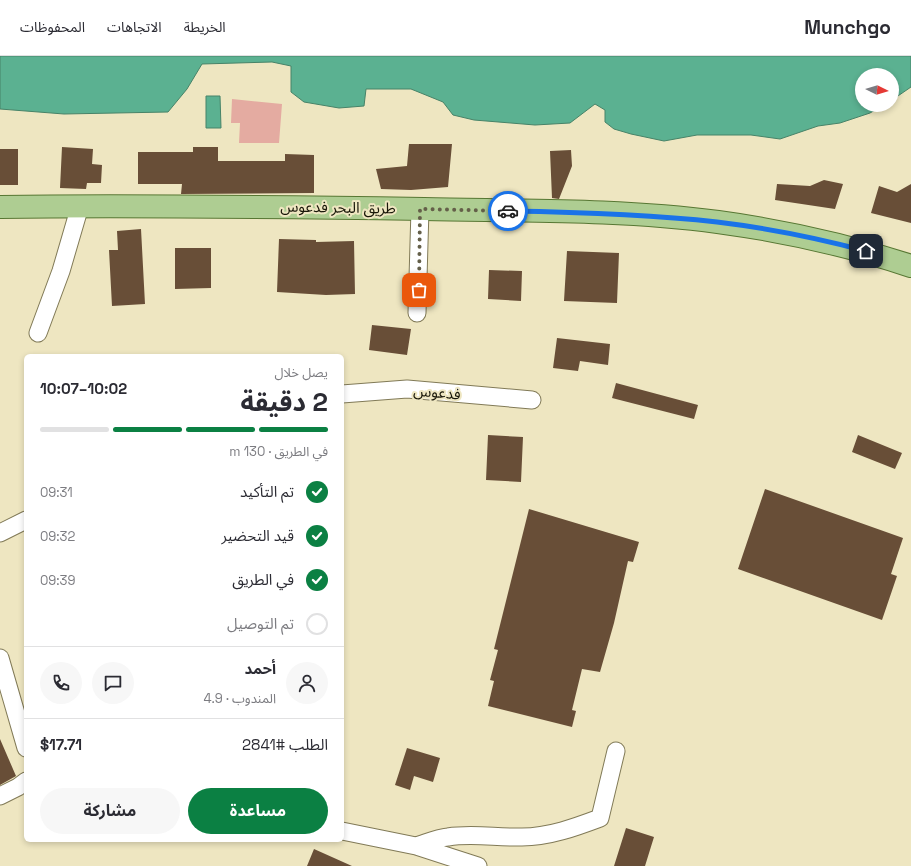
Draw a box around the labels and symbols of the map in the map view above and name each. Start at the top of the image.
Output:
north arrow [855,68,899,112]
courier [488,191,528,231]
street label: طريق البحر فدعوس [280,196,396,219]
pin [849,234,883,268]
pin [402,273,436,307]
street label: فدعوس [413,380,462,404]

